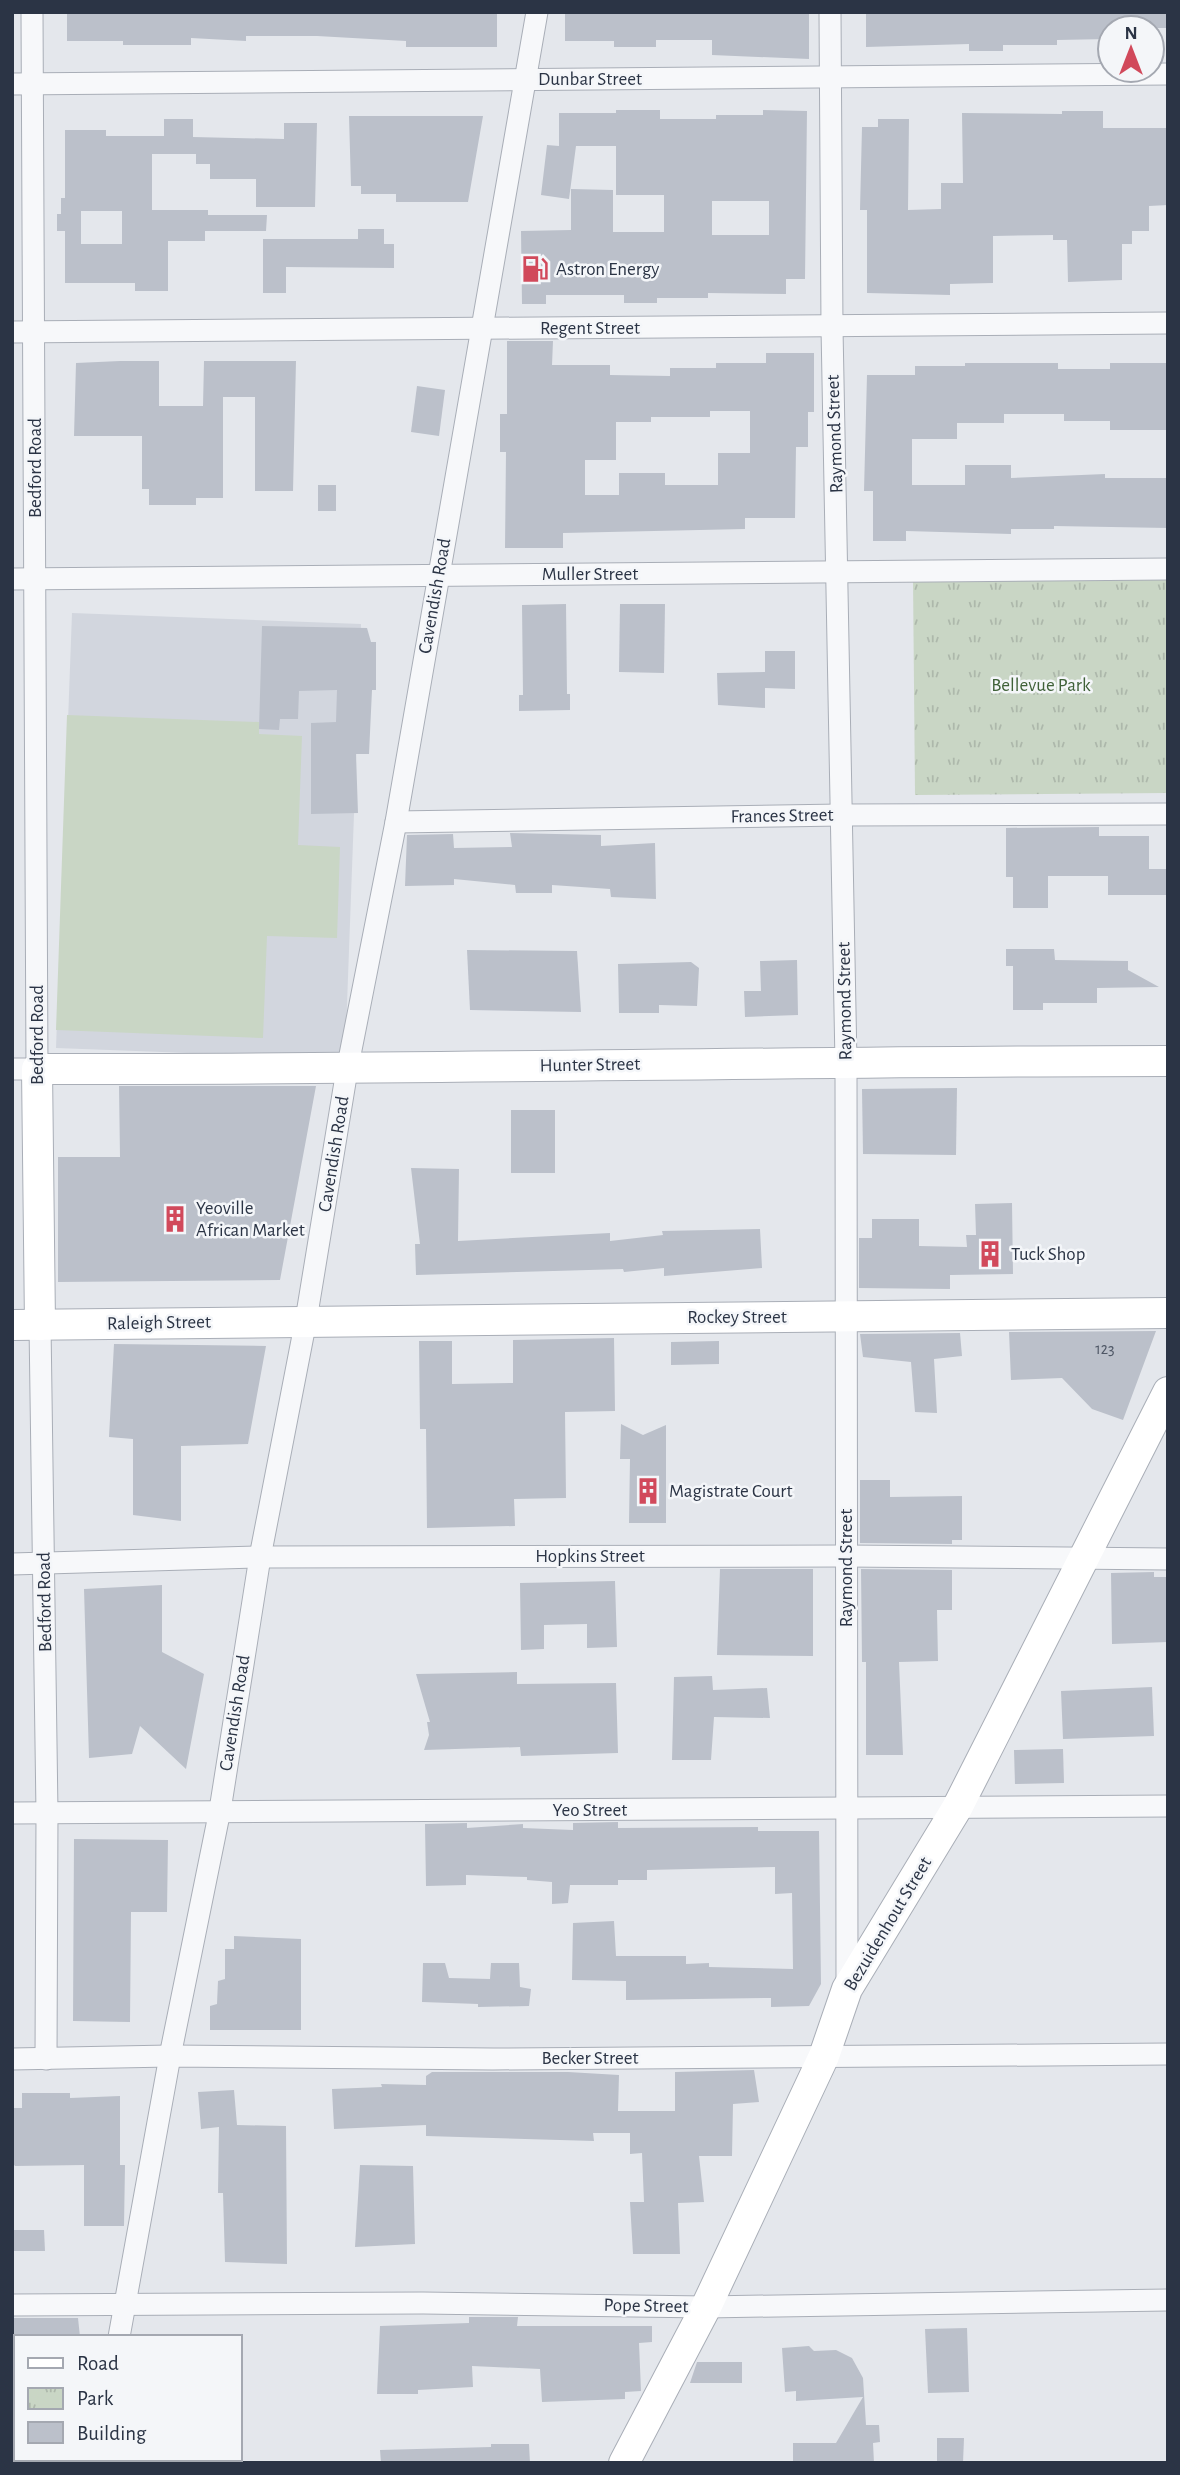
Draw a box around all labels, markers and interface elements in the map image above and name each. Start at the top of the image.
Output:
north arrow [1096,14,1166,84]
text: N [1124,24,1138,43]
street label: Dunbar Street [538,70,642,89]
fuel station icon: Astron Energy [520,254,550,284]
place label: Astron Energy [556,260,659,279]
street label: Regent Street [540,319,640,338]
street label: Raymond Street [823,374,847,494]
street label: Bedford Road [26,418,45,518]
street label: Cavendish Road [415,537,455,655]
street label: Muller Street [542,565,638,584]
park label: Bellevue Park [991,676,1091,695]
street label: Frances Street [730,806,834,826]
street label: Raymond Street [834,942,856,1060]
street label: Bedford Road [28,985,47,1085]
street label: Hunter Street [540,1055,640,1075]
street label: Cavendish Road [315,1095,353,1213]
place label: Yeoville African Market [196,1199,305,1240]
building icon: Yeoville African Market [160,1204,190,1234]
building icon: Tuck Shop [975,1239,1005,1269]
place label: Tuck Shop [1011,1245,1085,1264]
street label: Rockey Street [687,1308,787,1327]
street label: Raleigh Street [107,1313,211,1333]
house number: 123 [1095,1341,1115,1357]
building icon: Magistrate Court [633,1476,663,1506]
place label: Magistrate Court [669,1482,792,1501]
street label: Raymond Street [837,1509,856,1627]
street label: Hopkins Street [535,1547,645,1566]
street label: Bedford Road [35,1552,55,1652]
street label: Cavendish Road [216,1654,254,1772]
street label: Yeo Street [553,1801,627,1820]
street label: Bezuidenhout Street [841,1854,935,1994]
street label: Becker Street [541,2049,639,2068]
street label: Pope Street [603,2296,689,2316]
legend [14,2335,242,2461]
text: Road [77,2353,119,2374]
text: Park [77,2388,114,2409]
text: Building [77,2423,147,2444]

